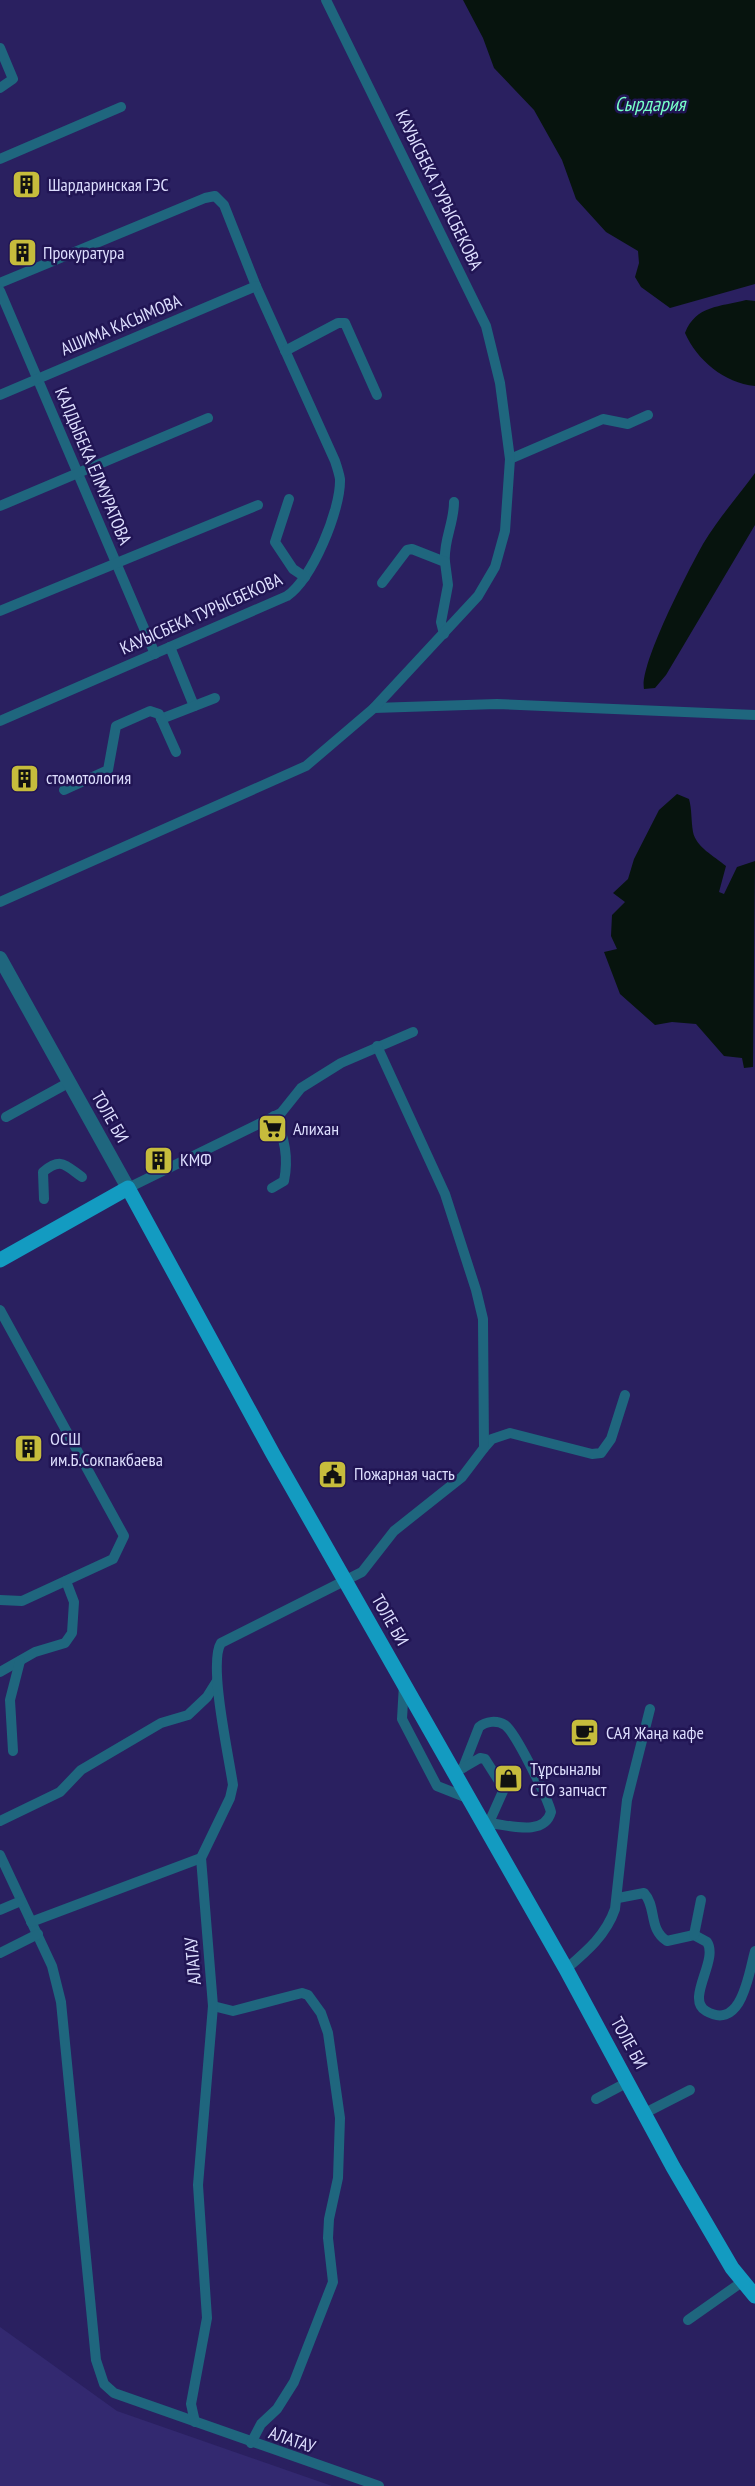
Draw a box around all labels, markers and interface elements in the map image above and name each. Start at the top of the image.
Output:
water label: Сырдария [615,91,688,117]
street label: КАУЫСБЕКА ТУРЫСБЕКОВА [391,106,488,274]
building icon: Шардаринская ГЭС [11,169,43,201]
place label: Шардаринская ГЭС [48,173,169,196]
building icon: Прокуратура [6,237,38,269]
place label: Прокуратура [43,241,124,264]
street label: АШИМА КАСЫМОВА [57,289,185,360]
street label: КАЛДЫБЕКА ЕЛМУРАТОВА [50,384,137,548]
street label: КАУЫСБЕКА ТУРЫСБЕКОВА [116,567,286,660]
building icon: стомотология [9,762,41,794]
place label: стомотология [46,766,131,789]
street label: ТОЛЕ БИ [87,1087,134,1147]
supermarket icon: Алихан [256,1113,288,1145]
place label: Алихан [293,1117,339,1140]
building icon: КМФ [143,1144,175,1176]
place label: КМФ [180,1148,212,1171]
place label: ОСШ им.Б.Сокпакбаева [50,1427,163,1471]
building icon: ОСШ им.Б.Сокпакбаева [13,1433,45,1465]
public building icon: Пожарная часть [317,1458,349,1490]
place label: Пожарная часть [354,1462,455,1485]
street label: ТОЛЕ БИ [367,1590,414,1650]
cafe icon: САЯ Жаңа кафе [569,1717,601,1749]
place label: САЯ Жаңа кафе [606,1721,704,1744]
place label: Тұрсыналы СТО запчаст [530,1757,607,1801]
shop icon: Тұрсыналы СТО запчаст [493,1763,525,1795]
street label: АЛАТАУ [179,1935,206,1986]
street label: ТОЛЕ БИ [606,2013,653,2073]
street label: АЛАТАУ [266,2421,319,2459]

